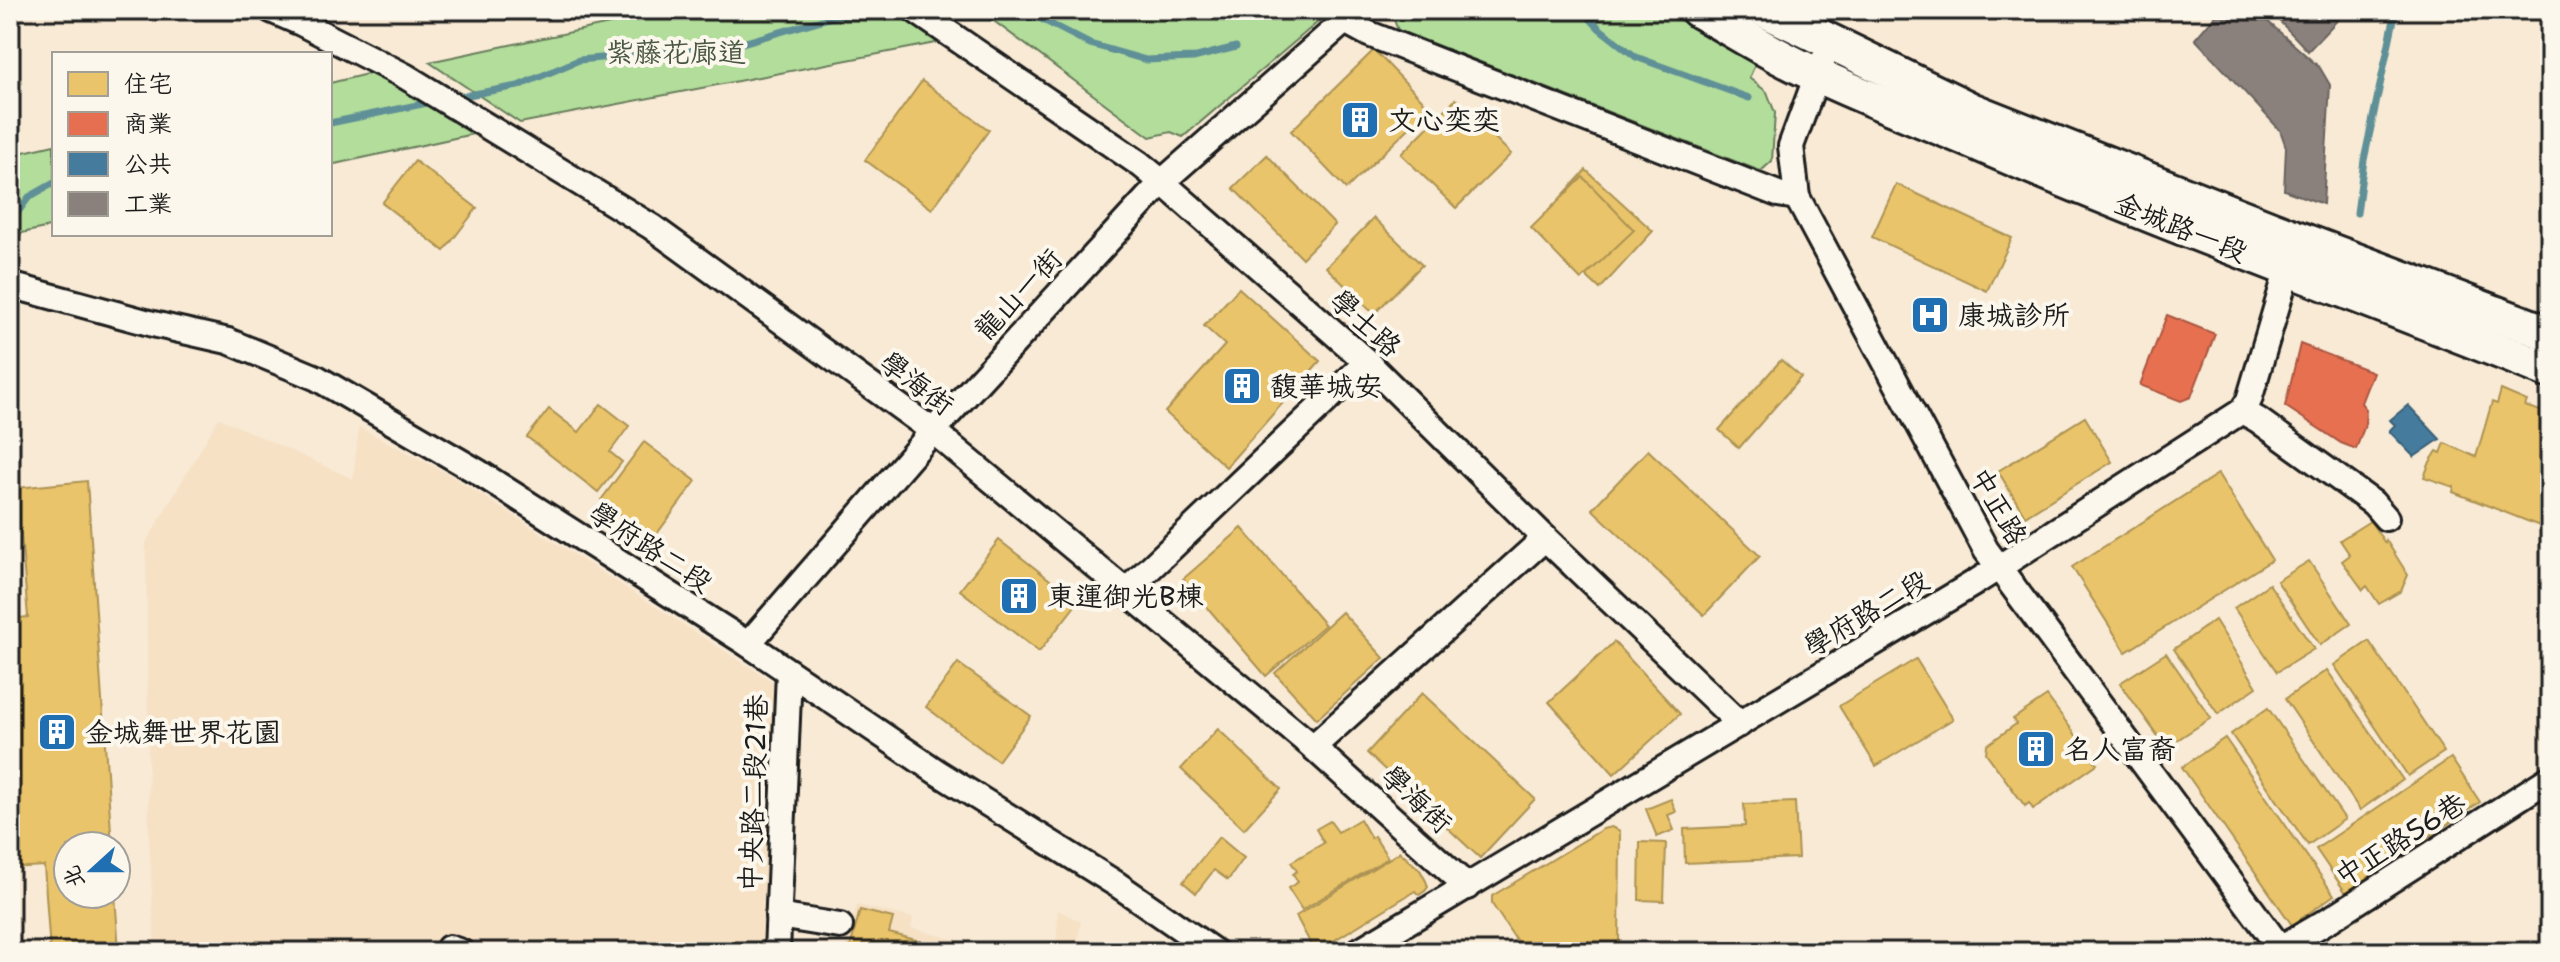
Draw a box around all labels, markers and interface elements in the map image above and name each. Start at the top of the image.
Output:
park label: 紫藤花廊道 [606,33,746,71]
legend [52,52,332,236]
text: 住宅 [124,68,172,100]
building icon: 文心奕奕 [1339,99,1381,141]
place label: 文心奕奕 [1388,101,1500,139]
text: 商業 [124,108,172,140]
text: 公共 [124,148,172,180]
street label: 金城路一段 [2109,183,2253,271]
text: 工業 [124,188,172,220]
street label: 龍山一街 [966,240,1070,348]
street label: 學士路 [1322,281,1410,365]
hospital icon: 康城診所 [1909,294,1951,336]
place label: 康城診所 [1958,296,2070,334]
street label: 學海街 [872,343,962,423]
building icon: 馥華城安 [1221,365,1263,407]
place label: 馥華城安 [1270,367,1382,405]
street label: 中正路 [1962,460,2036,552]
street label: 學府路二段 [582,493,720,601]
street label: 學府路二段 [1796,561,1936,665]
building icon: 東運御光B棟 [998,575,1040,617]
place label: 東運御光B棟 [1047,577,1204,615]
street label: 中央路二段21巷 [731,692,775,893]
building icon: 金城舞世界花園 [36,711,78,753]
place label: 金城舞世界花園 [85,713,281,751]
building icon: 名人富裔 [2015,728,2057,770]
place label: 名人富裔 [2064,730,2176,768]
street label: 學海街 [1373,756,1461,842]
street label: 中正路56巷 [2327,783,2474,894]
north arrow [52,830,132,910]
text: 北 [56,862,91,892]

